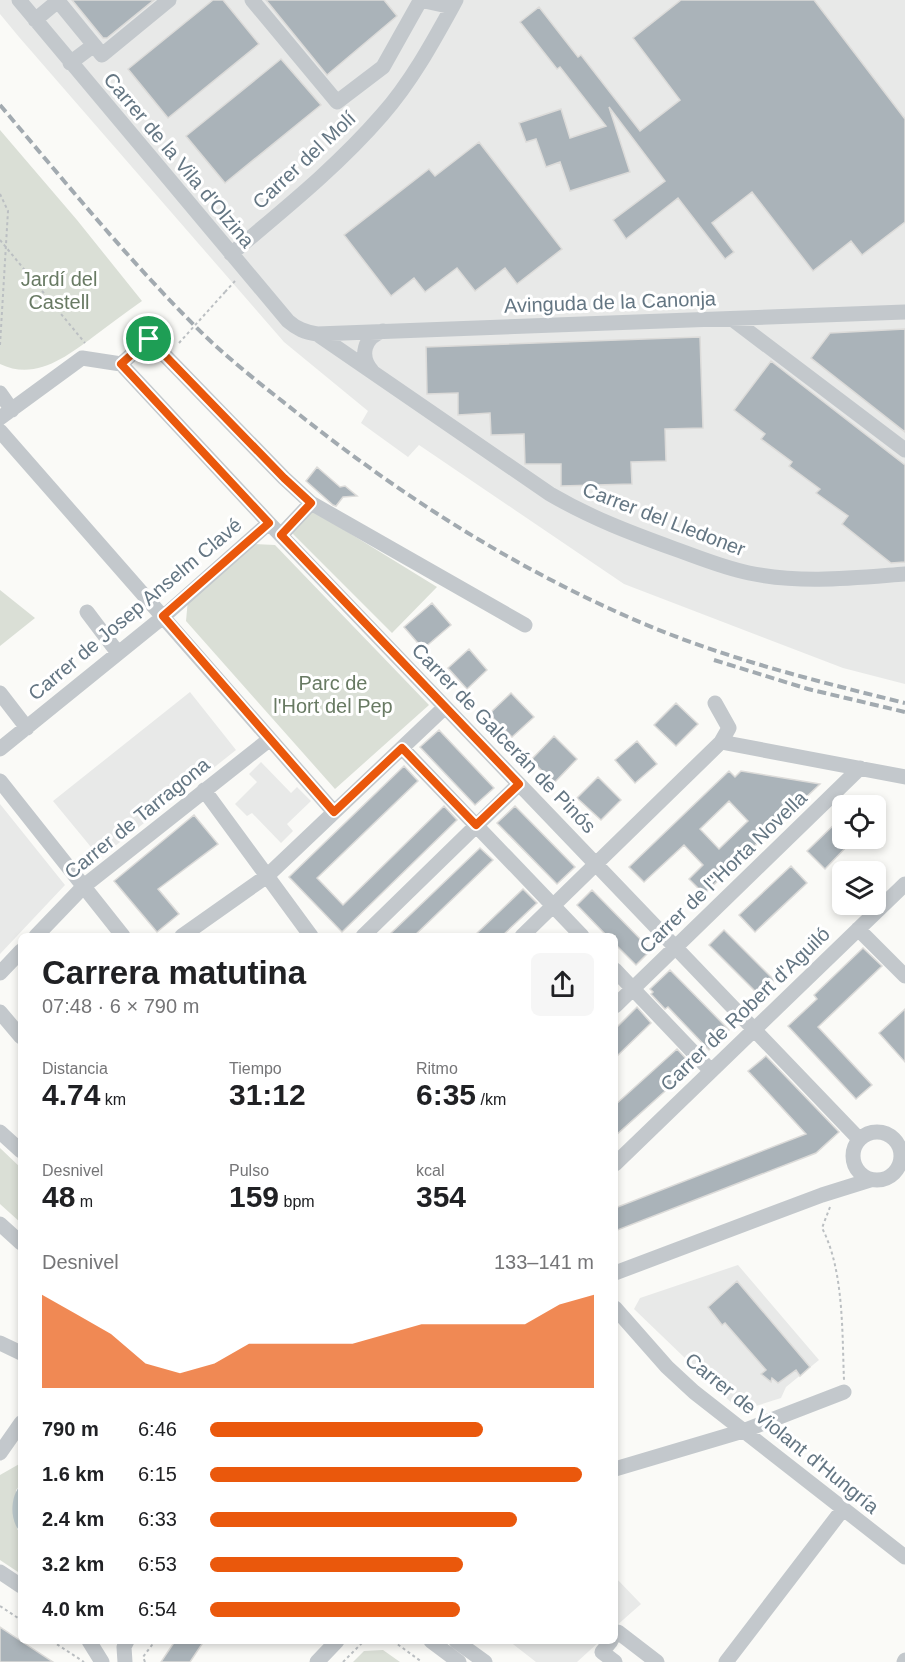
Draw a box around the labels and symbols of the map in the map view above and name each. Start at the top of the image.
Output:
street label: Carrer de la Vila d'Olzina [99,68,259,253]
street label: Carrer del Molí [248,107,360,213]
park label: Jardí del Castell [21,268,97,313]
street label: Avinguda de la Canonja [504,287,717,317]
pin [123,313,174,364]
street label: Carrer del Lledoner [580,478,749,560]
street label: Carrer de Josep Anselm Clavé [24,513,246,705]
street label: Carrer de Galcerán de Pinós [408,639,600,837]
park label: Parc de l'Hort del Pep [273,672,393,717]
street label: Carrer de Tarragona [60,752,214,883]
street label: Carrer de l''Horta Novella [635,786,812,957]
street label: Carrer de Robert d'Aguiló [656,923,834,1095]
street label: Carrer de Violant d'Hungría [681,1348,884,1518]

